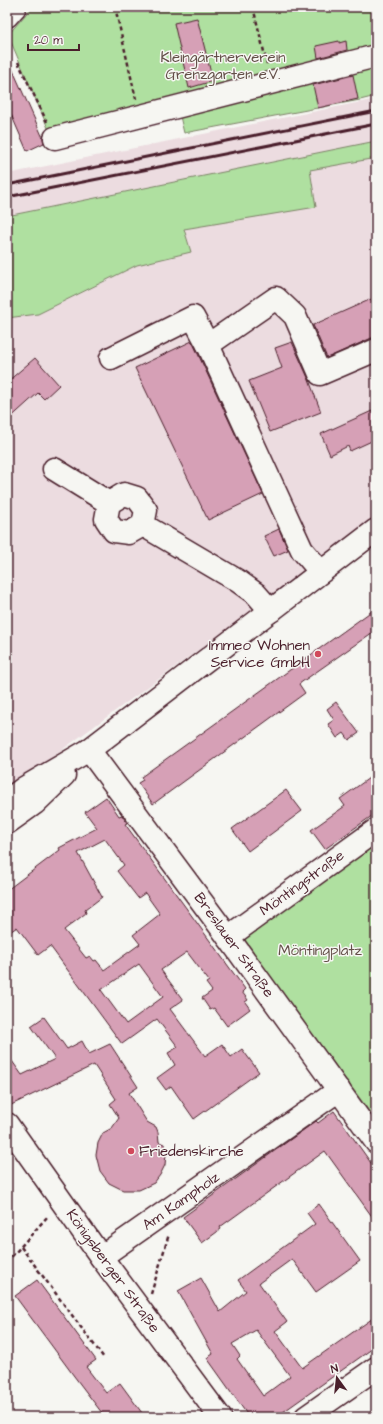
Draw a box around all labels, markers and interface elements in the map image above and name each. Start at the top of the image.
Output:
scale bar [28,26,79,52]
text: 20 m [34,32,63,49]
park label: Kleingärtnerverein Grenzgarten e.V. [161,47,286,86]
place label: Immeo Wohnen Service GmbH [209,635,310,673]
marker: Immeo Wohnen Service GmbH [313,649,323,659]
street label: Möntingstraße [255,845,349,922]
street label: Breslauer Straße [189,888,279,1002]
park label: Möntingplatz [278,940,362,962]
place label: Friedenskirche [139,1141,244,1162]
marker: Friedenskirche [126,1146,136,1156]
street label: Am Kampholz [138,1166,224,1235]
street label: Königsberger Straße [60,1205,165,1338]
north arrow [317,1358,357,1398]
text: N [329,1361,340,1377]

